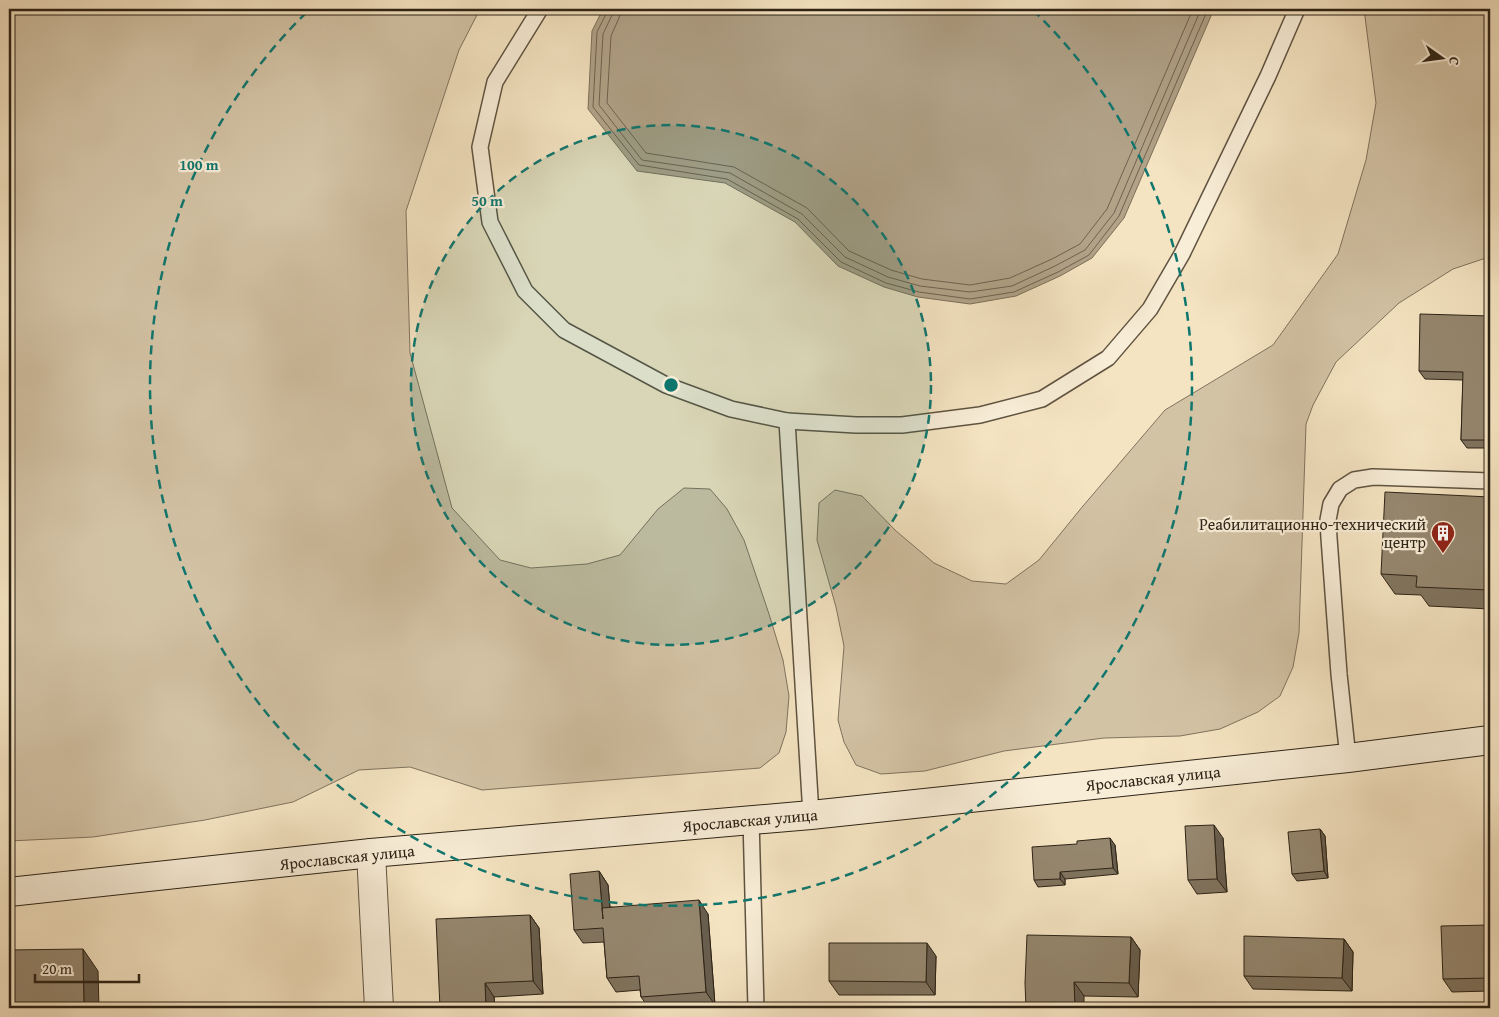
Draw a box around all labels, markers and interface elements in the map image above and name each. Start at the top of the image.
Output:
north arrow [1416,32,1466,82]
text: С [1444,55,1465,67]
text: 100 m [179,154,219,175]
text: 50 m [471,190,503,211]
centre of rings [662,376,680,394]
place label: Реабилитационно-технический центр [1199,512,1426,554]
building icon: Реабилитационно-технический центр [1430,520,1456,554]
street label: Ярославская улица [1083,759,1222,797]
street label: Ярославская улица [681,802,819,838]
street label: Ярославская улица [277,838,416,876]
scale bar [35,952,139,984]
text: 20 m [42,958,73,979]

